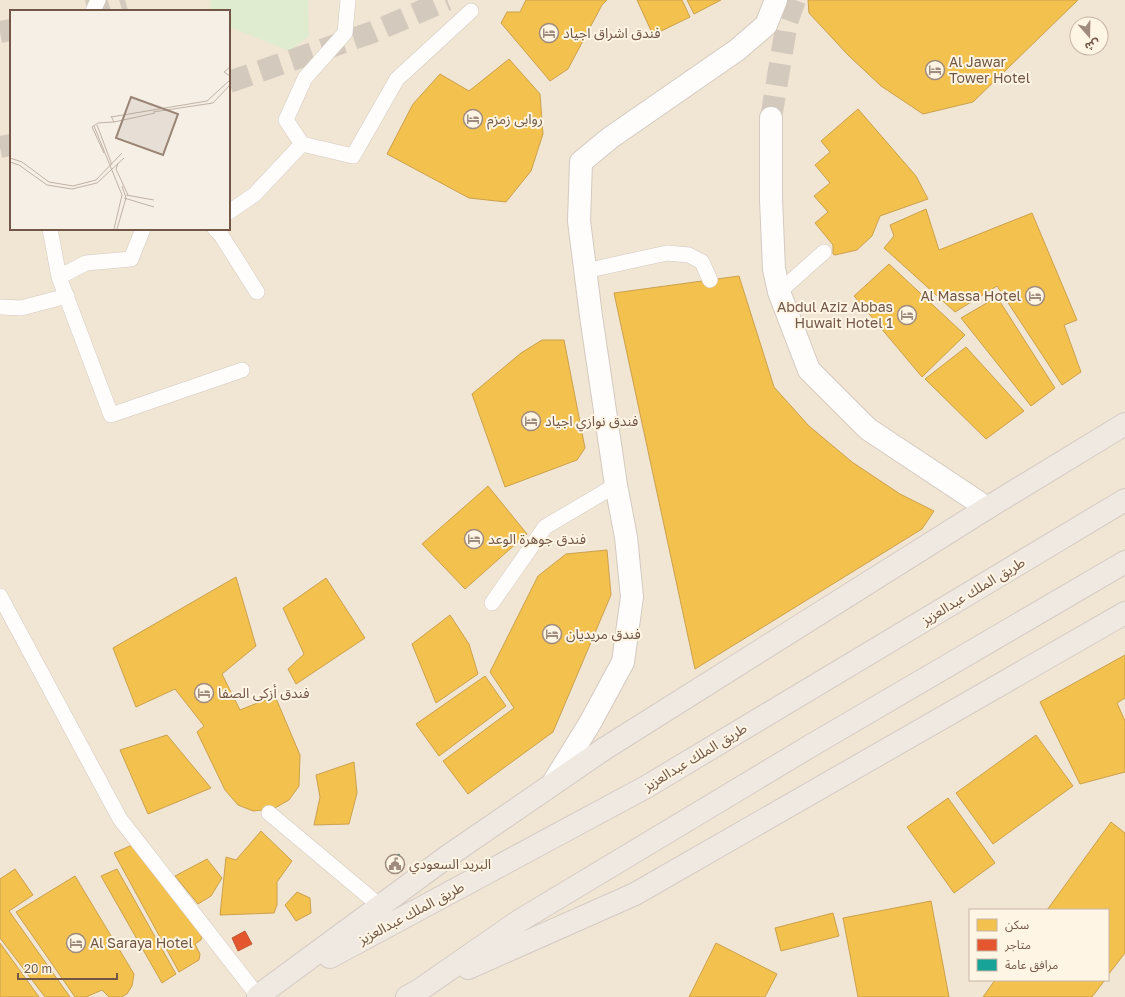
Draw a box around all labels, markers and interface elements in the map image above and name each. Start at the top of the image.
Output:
inset map [10,10,230,230]
north arrow [1069,16,1109,56]
hotel icon: فندق اشراق اجياد [538,22,560,44]
place label: فندق اشراق اجياد [563,24,661,42]
text: ش [1083,36,1102,55]
place label: Al Jawar Tower Hotel [949,53,1030,86]
hotel icon: Al Jawar Tower Hotel [924,59,946,81]
hotel icon: روابی زمزم [462,108,484,130]
place label: روابی زمزم [487,110,543,130]
hotel icon: Al Massa Hotel [1024,285,1046,307]
place label: Al Massa Hotel [920,287,1021,304]
place label: Abdul Aziz Abbas Huwait Hotel 1 [777,298,893,331]
hotel icon: Abdul Aziz Abbas Huwait Hotel 1 [896,304,918,326]
hotel icon: فندق نوازي اجياد [520,410,542,432]
place label: فندق نوازي اجياد [545,412,638,432]
hotel icon: فندق جوهرة الوعد [463,528,485,550]
place label: فندق جوهرة الوعد [488,530,586,548]
street label: طريق الملك عبدالعزيز [917,553,1029,630]
hotel icon: فندق مريديان [541,623,563,645]
place label: فندق مريديان [566,625,641,643]
hotel icon: فندق أزكى الصفا [193,682,215,704]
place label: فندق أزكى الصفا [218,684,310,702]
street label: طريق الملك عبدالعزيز [639,719,751,796]
public building icon: البريد السعودي [384,853,406,875]
place label: البريد السعودي [409,855,491,875]
street label: طريق الملك عبدالعزيز [354,877,468,950]
legend [969,909,1109,981]
text: سكن [1005,917,1029,932]
hotel icon: Al Saraya Hotel [65,932,87,954]
place label: Al Saraya Hotel [90,934,193,951]
text: متاجر [1004,937,1031,952]
scale bar [18,955,117,981]
text: مرافق عامة [1005,957,1058,973]
text: 20 m [24,961,52,976]

